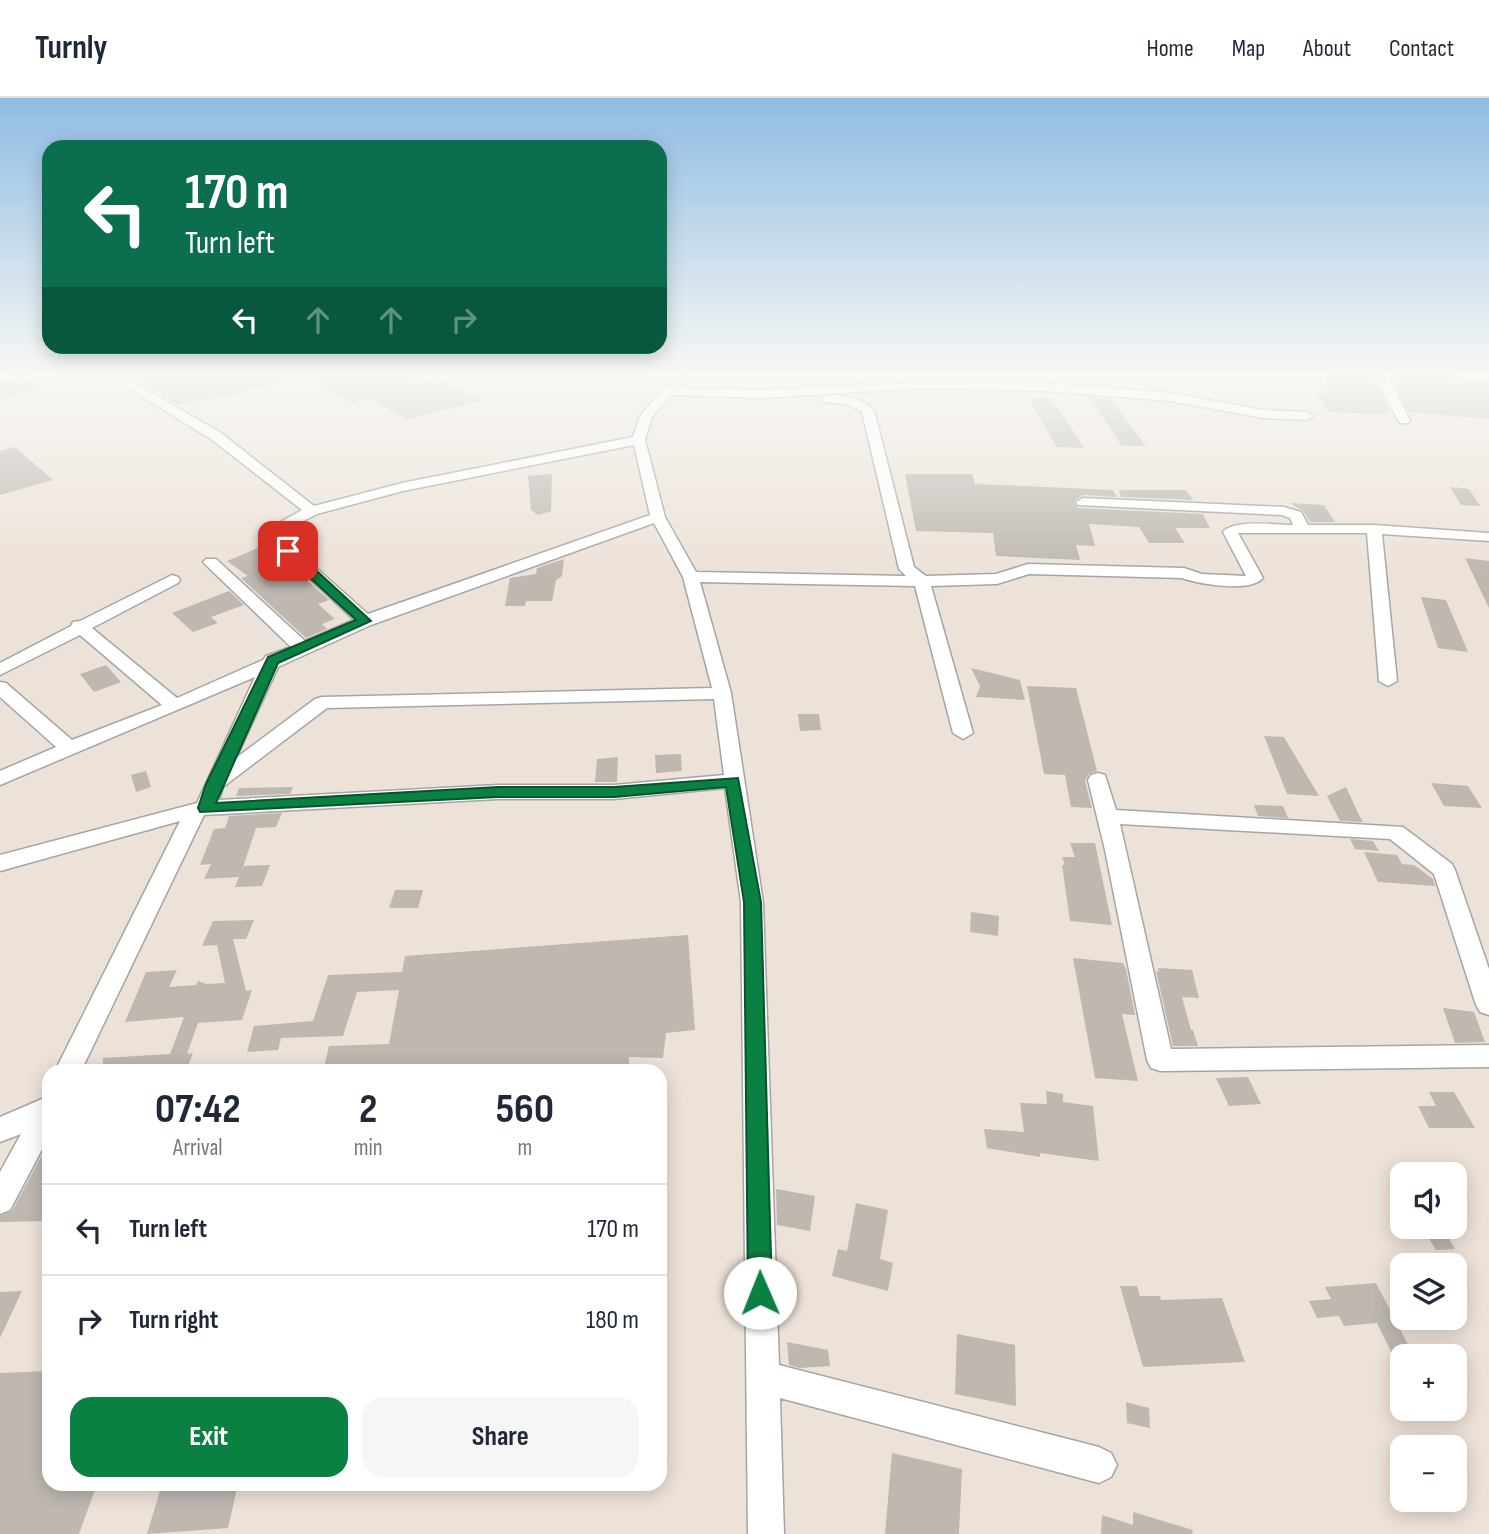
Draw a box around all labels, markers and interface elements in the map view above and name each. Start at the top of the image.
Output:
text: Turnly [35,28,107,68]
text: Home [1146,34,1194,63]
text: Map [1232,34,1265,63]
text: About [1303,34,1351,63]
text: Contact [1389,34,1454,63]
text: 170 m [185,164,289,223]
icon: left [70,168,161,259]
text: Turn left [185,224,275,263]
icon: left [226,301,264,339]
icon: ahead [299,301,337,339]
icon: ahead [372,301,410,339]
icon: right [445,301,483,339]
pin [258,521,318,581]
icon: arrive [269,532,307,570]
text: 07:42 [155,1084,241,1135]
text: 2 [359,1084,377,1135]
text: 560 [496,1084,554,1135]
text: Arrival [173,1134,223,1162]
text: min [354,1134,383,1162]
text: m [517,1134,532,1162]
map controls [1390,1162,1467,1512]
button: sound [1390,1162,1467,1239]
icon: left [70,1211,108,1249]
text: Turn left [129,1214,207,1245]
text: 170 m [587,1214,639,1245]
button: layers [1390,1253,1467,1330]
position arrow [723,1256,797,1330]
icon: right [70,1302,108,1340]
text: Turn right [129,1305,218,1336]
text: 180 m [586,1305,639,1336]
button: + [1390,1344,1467,1421]
button: Exit [70,1397,348,1477]
button: Share [362,1397,639,1477]
button: − [1390,1435,1467,1512]

